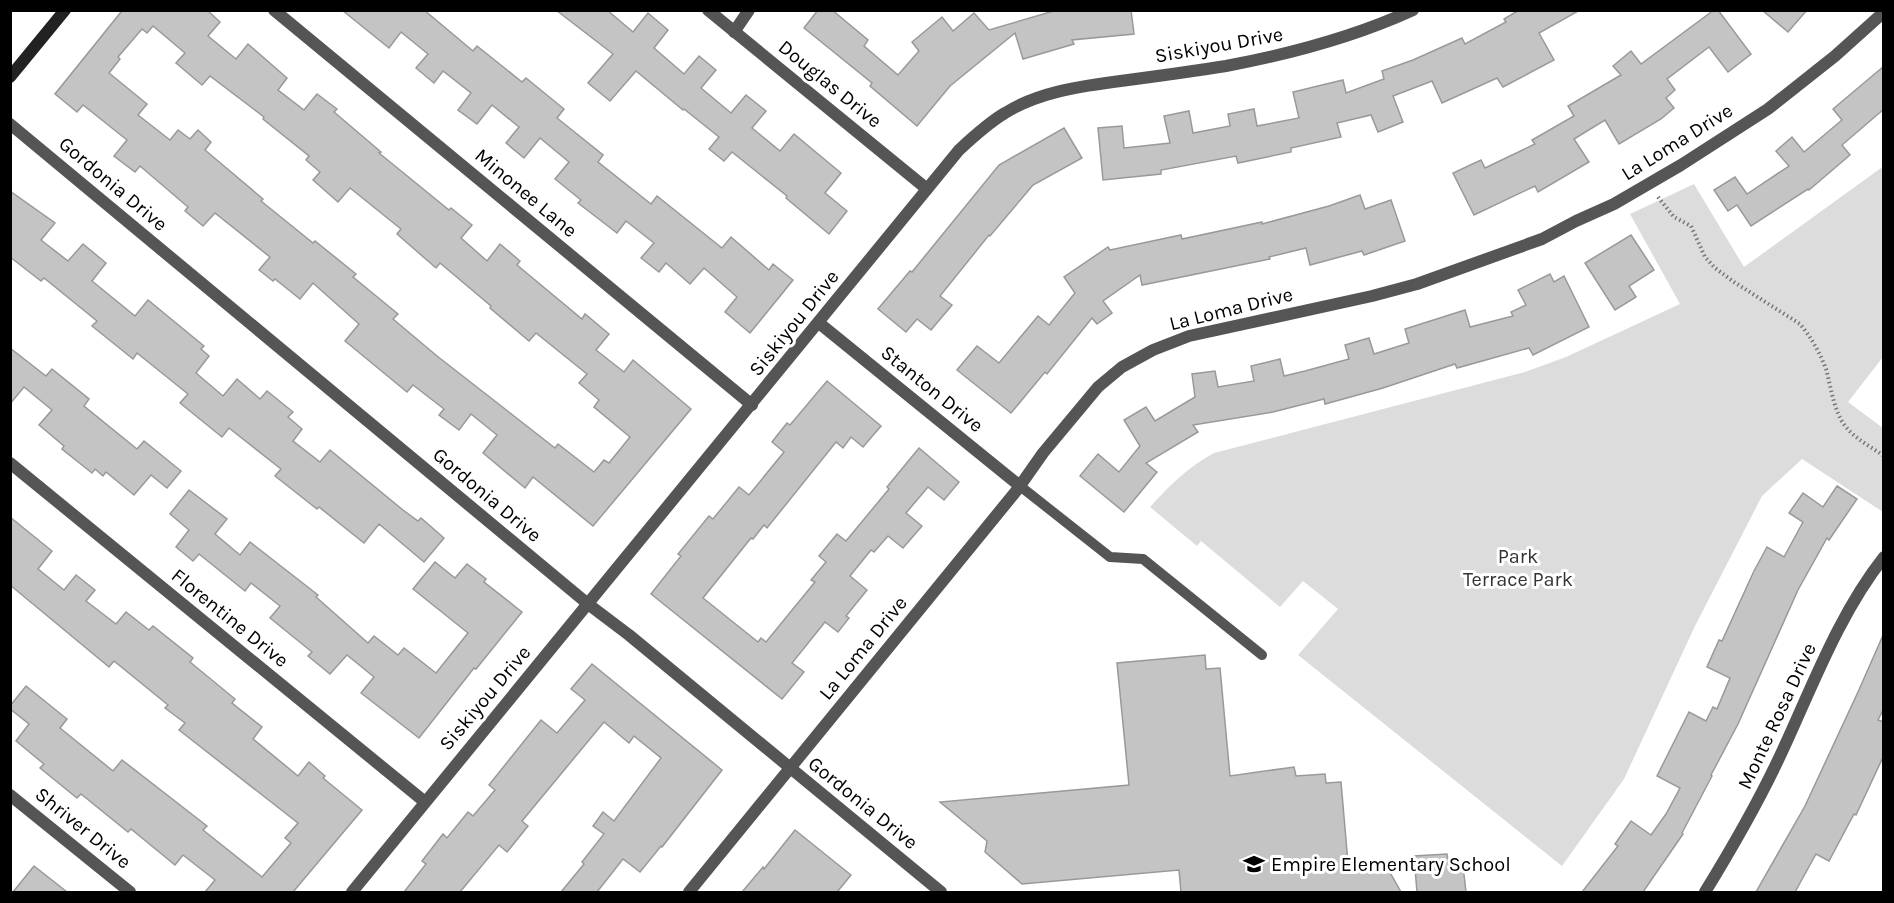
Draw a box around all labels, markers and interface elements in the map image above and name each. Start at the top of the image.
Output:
street label: Siskiyou Drive [1153,22,1285,68]
street label: Douglas Drive [774,35,886,133]
street label: La Loma Drive [1617,99,1737,185]
street label: Gordonia Drive [54,132,172,236]
street label: Minonee Lane [470,144,582,242]
street label: Siskiyou Drive [744,265,844,381]
street label: La Loma Drive [1167,283,1295,335]
street label: Stanton Drive [876,341,988,437]
street label: Gordonia Drive [428,443,546,547]
park label: Park Terrace Park [1463,545,1573,591]
street label: Florentine Drive [167,564,293,672]
street label: La Loma Drive [814,592,912,704]
street label: Monte Rosa Drive [1733,639,1821,793]
street label: Siskiyou Drive [435,641,535,755]
street label: Gordonia Drive [804,752,922,854]
street label: Shriver Drive [31,782,135,874]
school or university icon: Empire Elementary School [1242,852,1266,876]
place label: Empire Elementary School [1271,853,1511,876]

